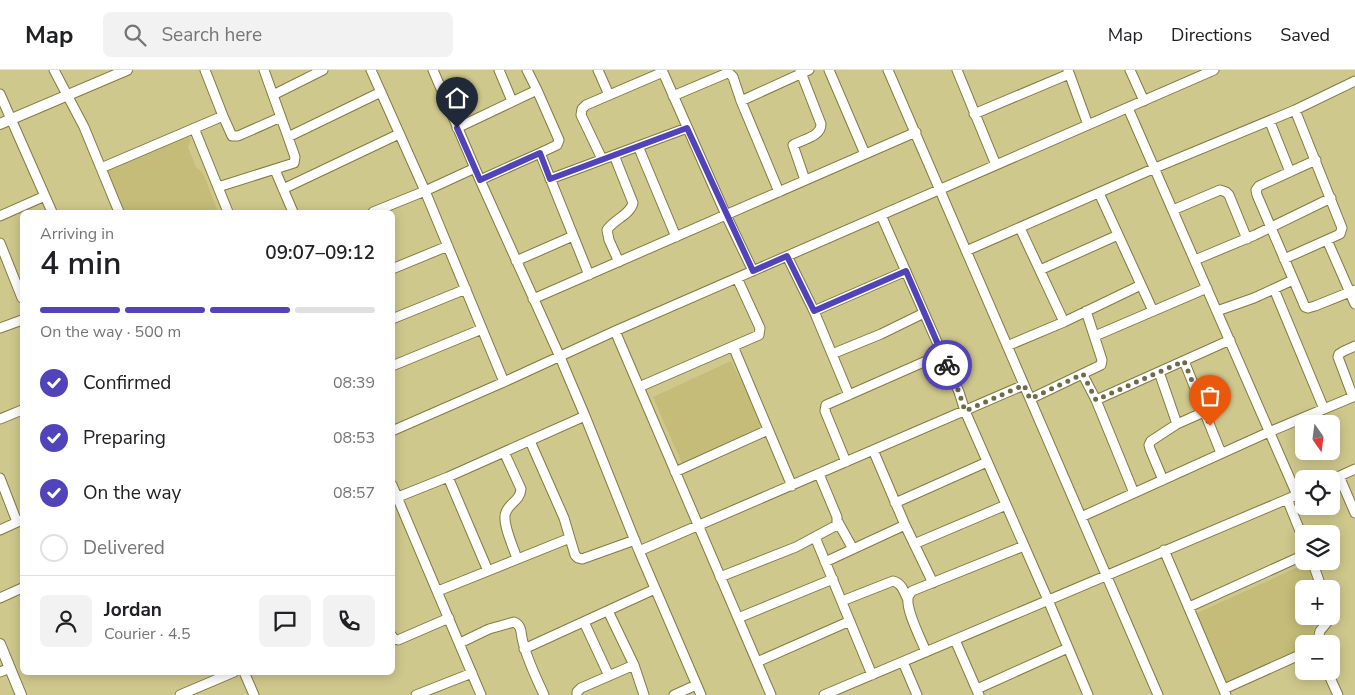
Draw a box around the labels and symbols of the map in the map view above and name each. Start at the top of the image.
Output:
pin [436,77,478,128]
courier [922,340,972,390]
pin [1189,375,1231,426]
north arrow [1295,415,1340,460]

